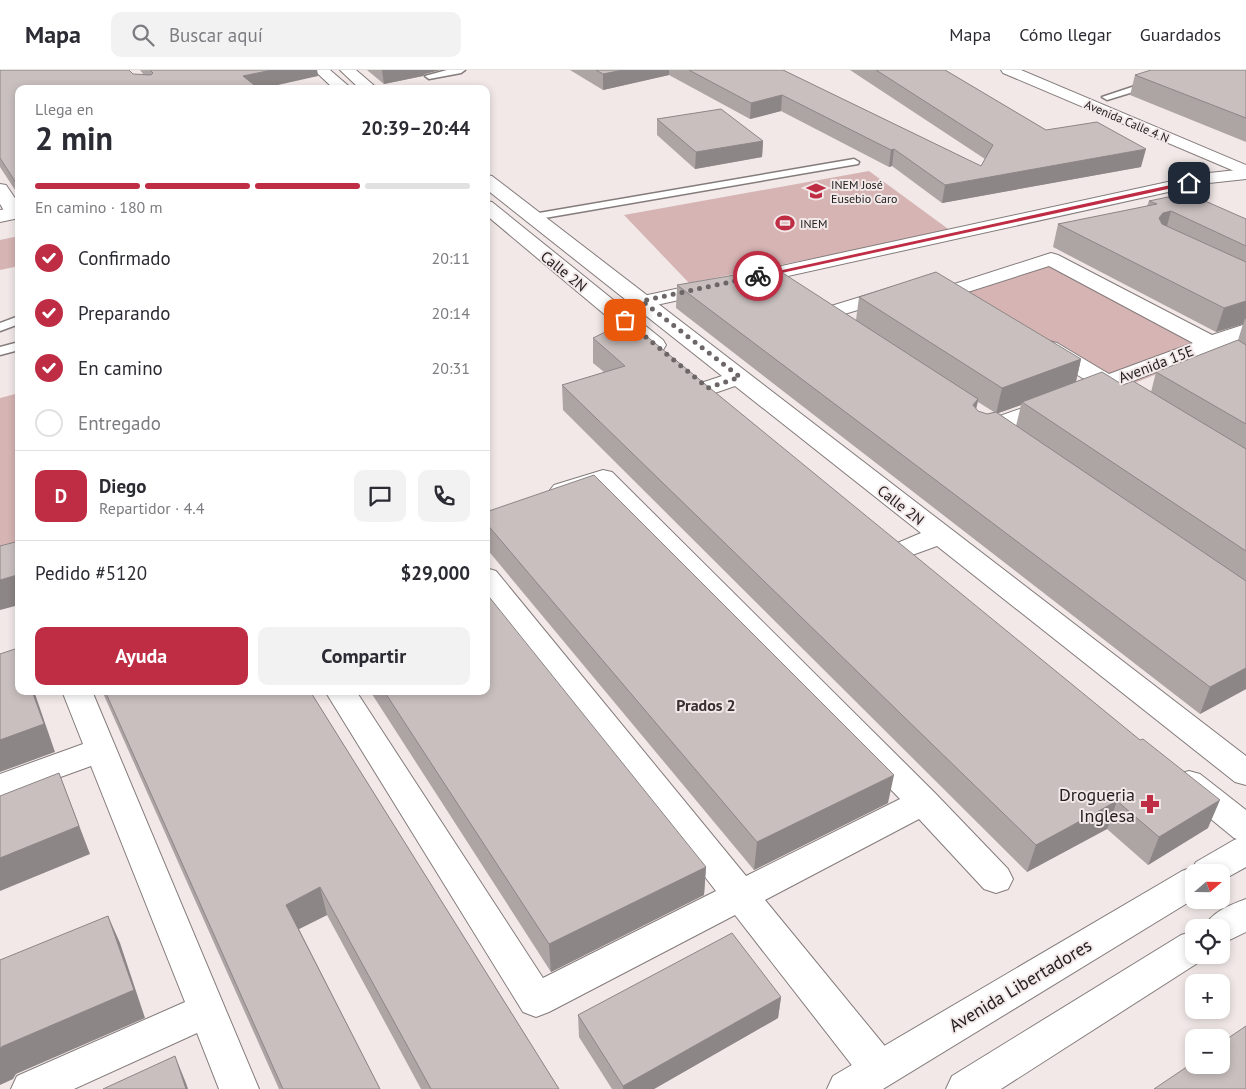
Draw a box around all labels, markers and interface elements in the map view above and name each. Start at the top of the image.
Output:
search box [111,12,461,57]
text: Mapa [25,19,81,50]
icon: search [129,21,157,49]
text: Buscar aquí [169,23,263,47]
text: Mapa [949,23,991,46]
text: Cómo llegar [1019,23,1112,46]
text: Guardados [1140,23,1221,46]
street label: Avenida Calle 4 N [1082,96,1172,146]
text: Llega en [35,99,94,119]
text: 20:39–20:44 [361,116,470,140]
text: 2 min [35,117,113,159]
pin [1168,162,1210,204]
icon: home [1175,169,1203,197]
place label: INEM José Eusebio Caro [831,177,898,206]
school or university icon: INEM José Eusebio Caro [805,180,827,202]
text: En camino · 180 m [35,197,163,217]
sports icon: INEM [774,212,796,234]
place label: INEM [800,216,828,231]
icon: check [35,244,63,272]
text: Confirmado [78,246,171,270]
street label: Calle 2N [537,246,591,296]
text: 20:11 [432,248,470,268]
courier [733,251,783,301]
icon: bike [744,262,772,290]
icon: check [35,299,63,327]
pin [604,299,646,341]
text: Preparando [78,301,170,325]
text: 20:14 [432,303,470,323]
icon: bag [611,306,639,334]
street label: Avenida 15E [1116,341,1196,387]
icon: check [35,354,63,382]
text: En camino [78,356,163,380]
text: 20:31 [432,358,470,378]
text: Entregado [78,411,161,435]
button: chat [354,470,406,522]
button: phone [418,470,470,522]
text: Diego [99,474,146,498]
street label: Calle 2N [874,481,928,529]
text: D [55,484,67,508]
text: Repartidor · 4.4 [99,498,204,518]
text: Pedido #5120 [35,561,147,585]
text: $29,000 [401,561,470,585]
button: Ayuda [35,627,248,685]
button: Compartir [258,627,470,685]
district label: Prados 2 [676,695,736,715]
place label: Drogueria Inglesa [1059,783,1135,827]
pharmacy icon: Drogueria Inglesa [1139,793,1161,815]
north arrow [1185,864,1230,909]
map controls [1185,864,1230,1074]
button: locate [1185,919,1230,964]
street label: Avenida Libertadores [944,933,1096,1037]
button: + [1185,974,1230,1019]
button: − [1185,1029,1230,1074]

